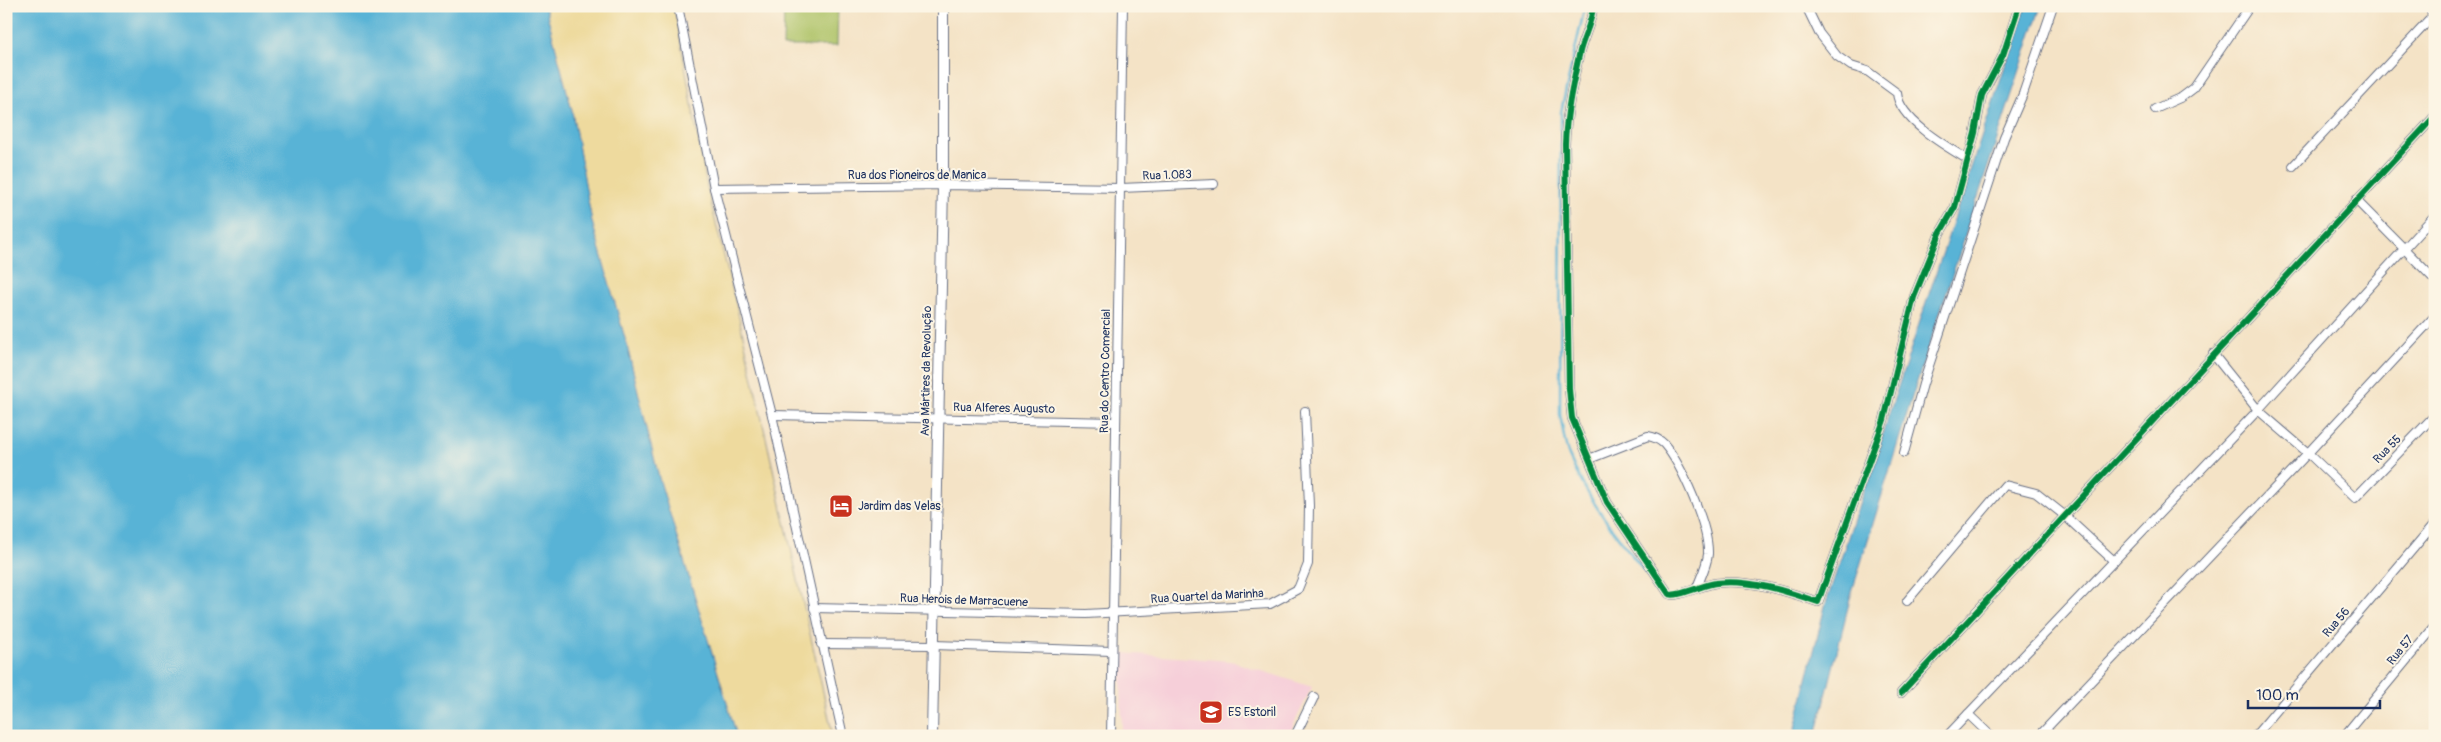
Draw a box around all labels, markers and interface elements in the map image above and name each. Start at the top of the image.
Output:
street label: Rua 1.083 [1142,167,1192,184]
street label: Rua dos Pioneiros de Manica [848,168,987,183]
street label: Ava Mártires da Revolução [918,305,935,436]
street label: Rua do Centro Comercial [1097,308,1114,433]
street label: Rua Alferes Augusto [953,400,1056,417]
street label: Rua 55 [2370,432,2405,467]
hotel icon: Jardim das Velas [828,493,854,519]
place label: Jardim das Velas [858,499,941,514]
street label: Rua Quartel da Marinha [1150,586,1264,607]
street label: Rua Herois de Marracuene [900,591,1028,610]
street label: Rua 56 [2319,604,2353,640]
street label: Rua 57 [2384,632,2417,668]
scale bar [2248,677,2381,709]
text: 100 m [2256,686,2299,705]
school or university icon: ES Estoril [1198,699,1224,725]
place label: ES Estoril [1228,705,1276,720]

